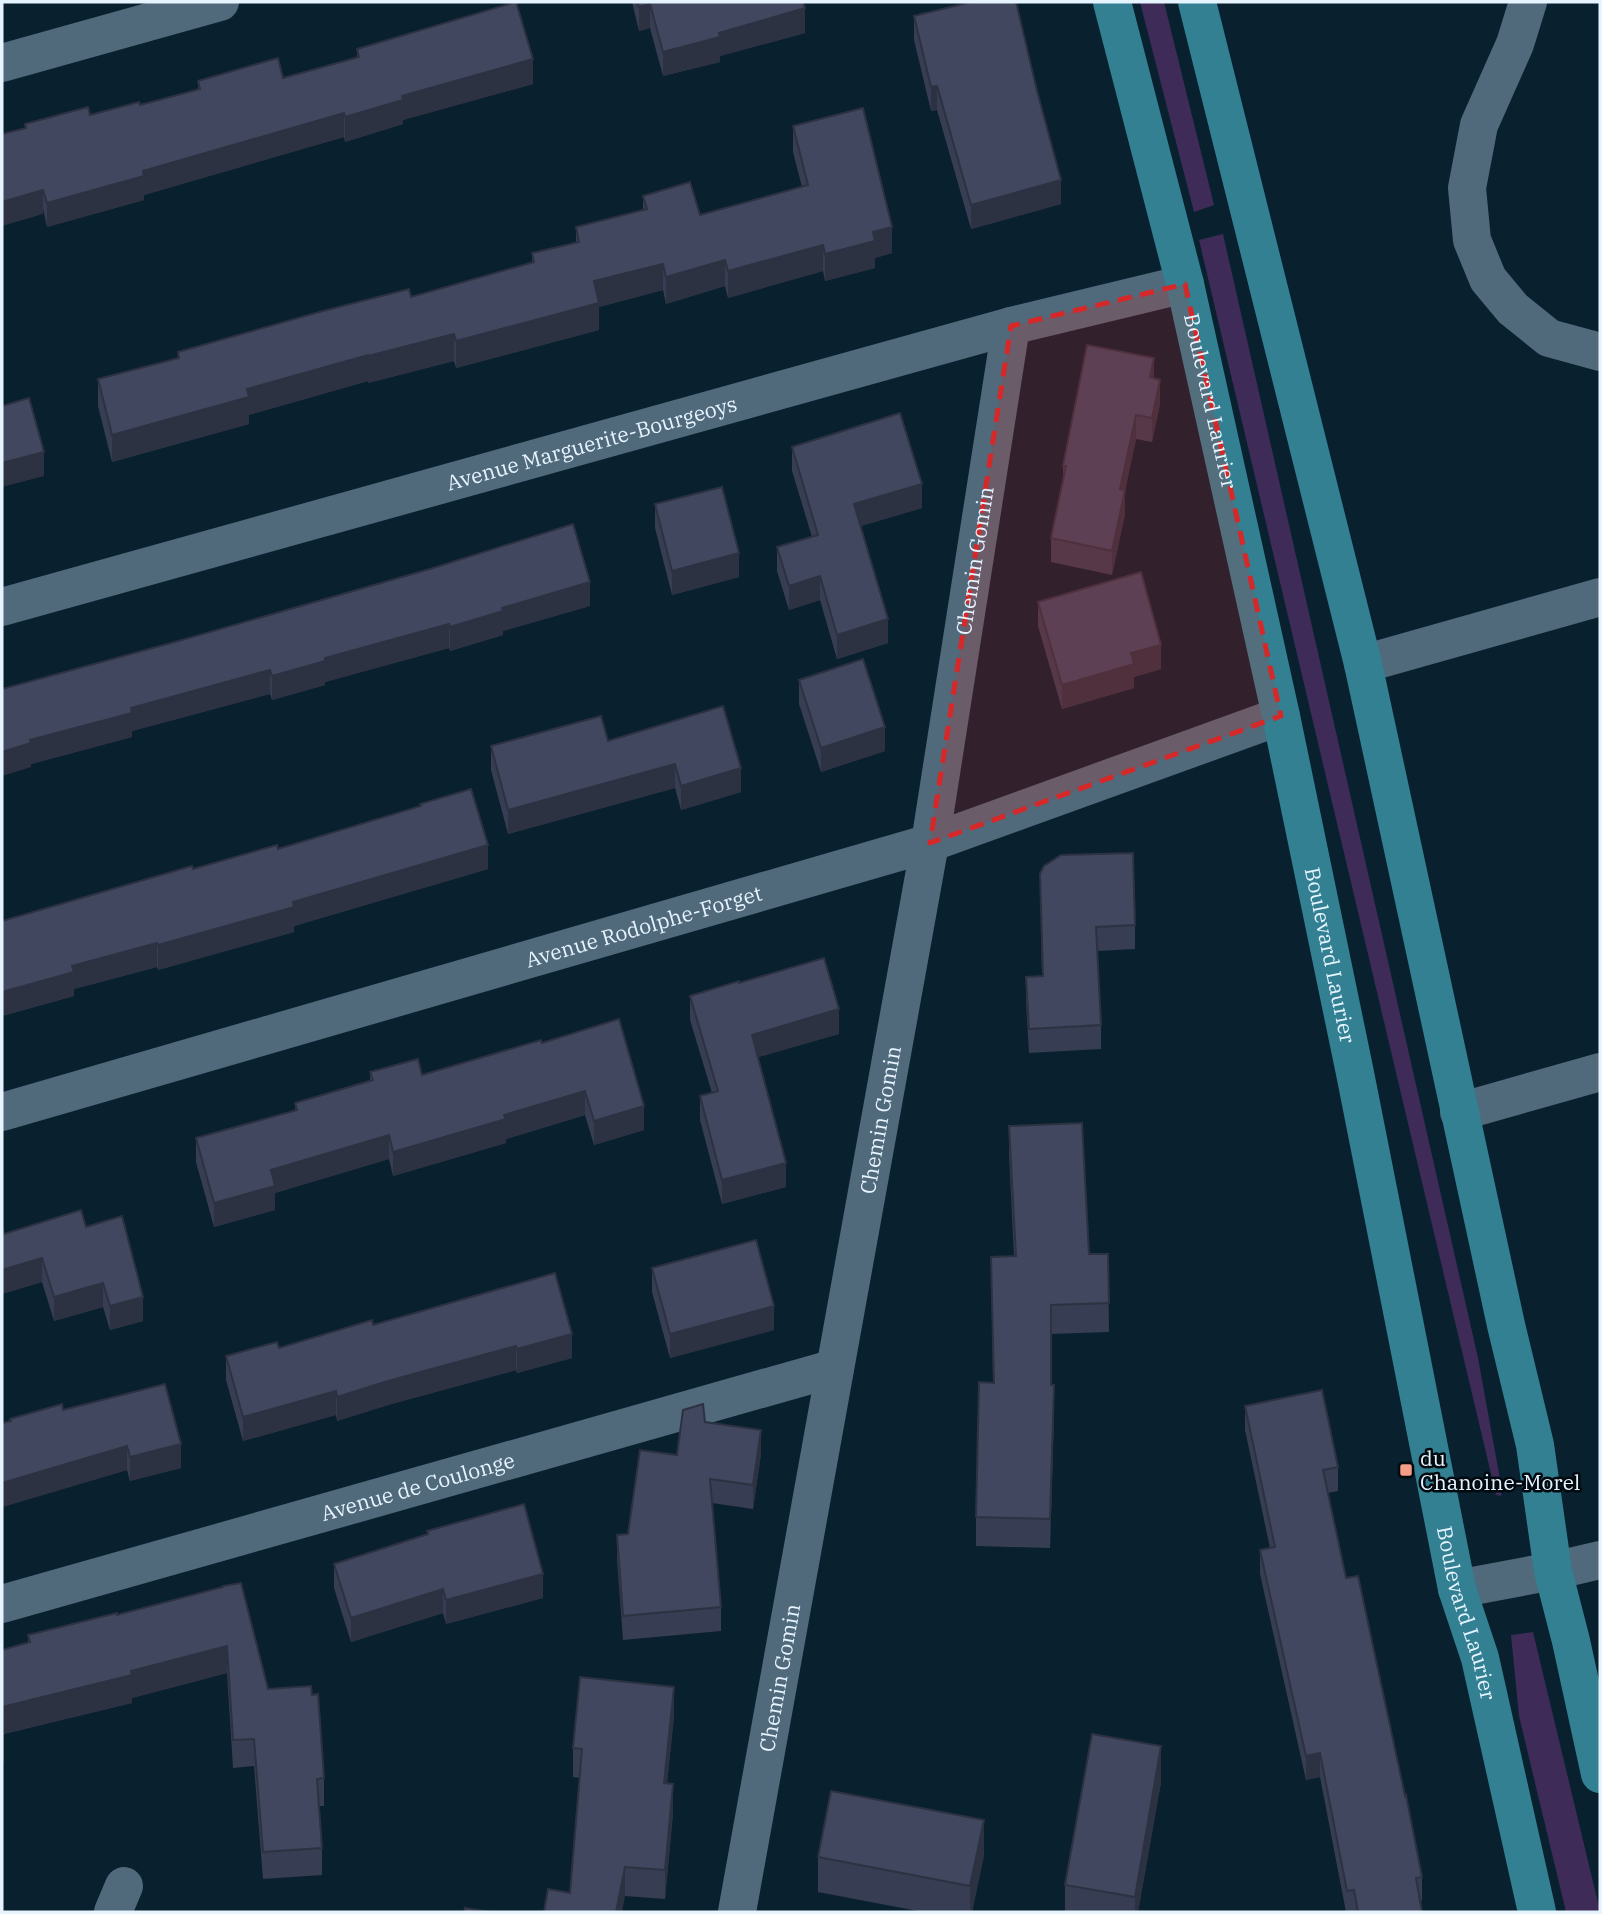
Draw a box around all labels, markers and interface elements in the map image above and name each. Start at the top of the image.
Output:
street label: Boulevard Laurier [1178,310,1244,492]
street label: Avenue Marguerite-Bourgeoys [443,389,740,497]
street label: Chemin Gomin [949,484,1000,637]
street label: Boulevard Laurier [1299,864,1363,1046]
street label: Avenue Rodolphe-Forget [522,879,765,974]
street label: Chemin Gomin [853,1043,907,1196]
place label: du Chanoine-Morel [1420,1444,1580,1496]
street label: Avenue de Coulonge [318,1446,518,1527]
marker: du Chanoine-Morel [1398,1462,1414,1478]
street label: Boulevard Laurier [1431,1523,1503,1703]
street label: Chemin Gomin [752,1601,806,1754]

